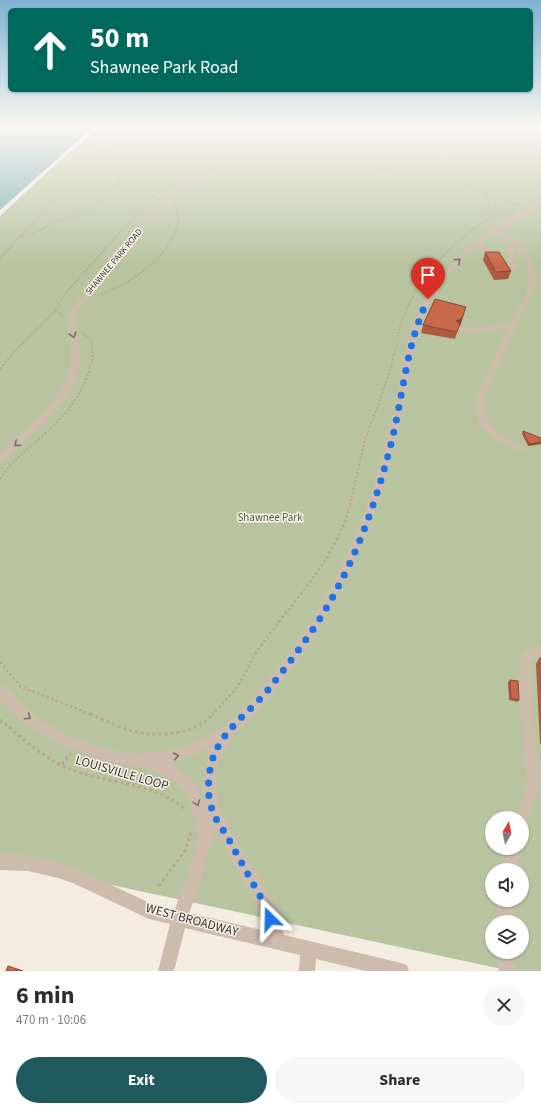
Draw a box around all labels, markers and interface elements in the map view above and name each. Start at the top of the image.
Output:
text: 50 m [90,18,149,58]
icon: ahead [24,24,76,76]
text: Shawnee Park Road [90,55,239,80]
street label: SHAWNEE PARK ROAD [82,226,146,298]
pin [411,258,445,299]
one-way arrow [454,259,461,266]
icon: arrive [417,264,439,286]
one-way arrow [68,331,77,338]
one-way arrow [14,439,22,447]
park label: Shawnee Park [237,510,303,525]
one-way arrow [23,712,30,719]
street label: LOUISVILLE LOOP [73,751,171,795]
one-way arrow [173,752,179,761]
one-way arrow [193,799,201,806]
north arrow [485,811,529,855]
map controls [485,811,529,959]
button: sound [485,863,529,907]
position arrow [249,898,291,940]
street label: WEST BROADWAY [144,899,241,941]
button: layers [485,915,529,959]
text: 6 min [16,978,74,1013]
button: close [483,984,525,1026]
text: 470 m · 10:06 [16,1011,86,1029]
button: Exit [16,1057,267,1103]
button: Share [275,1057,525,1103]

